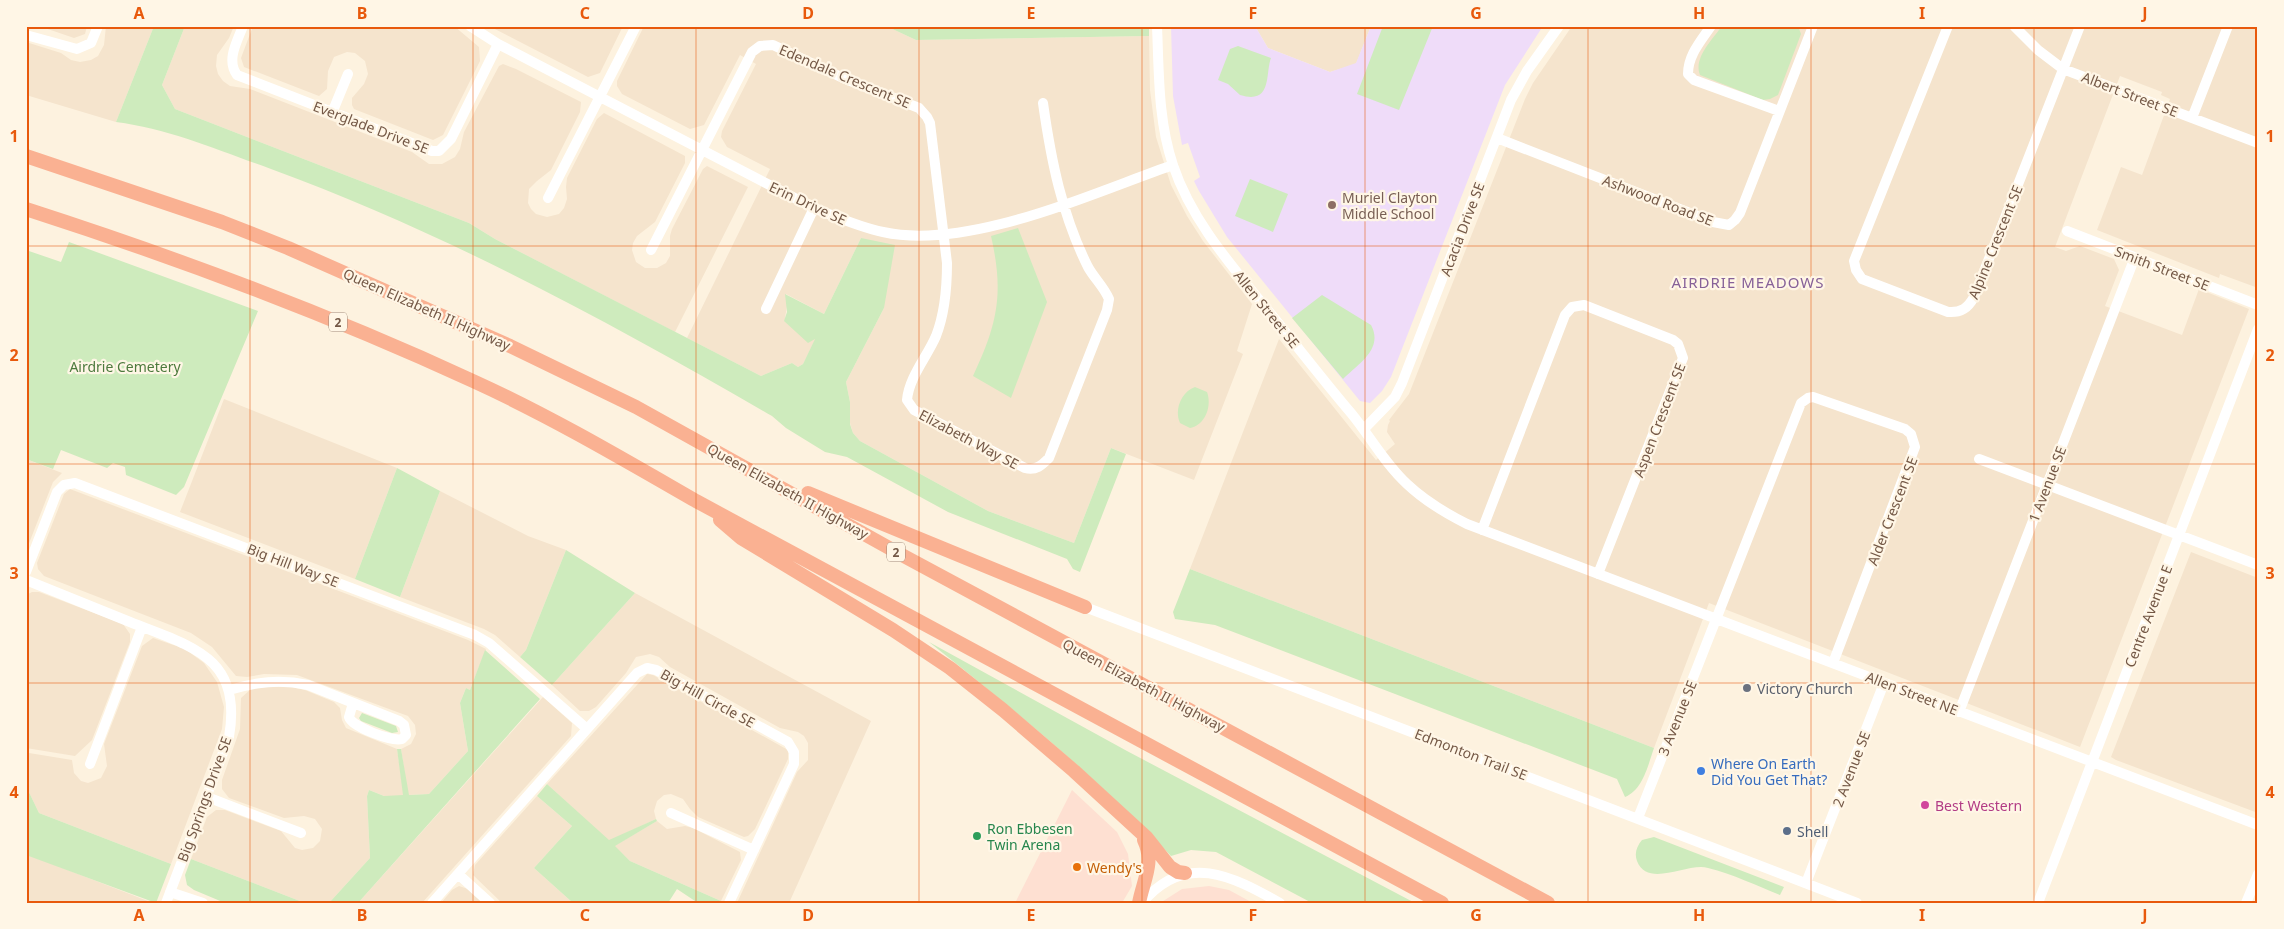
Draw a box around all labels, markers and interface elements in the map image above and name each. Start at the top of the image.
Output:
text: A [133,2,145,24]
text: B [357,2,367,24]
text: C [580,2,590,24]
text: D [802,2,814,24]
text: E [1027,2,1036,24]
text: F [1249,2,1257,24]
text: G [1470,2,1482,24]
text: H [1693,2,1705,24]
text: I [1919,2,1925,24]
text: J [2140,2,2148,24]
street label: Edendale Crescent SE [776,40,914,112]
street label: Albert Street SE [2079,67,2181,121]
street label: Everglade Drive SE [310,96,432,158]
text: 1 [9,125,19,147]
text: 1 [2265,125,2275,147]
street label: Ashwood Road SE [1600,170,1716,230]
street label: Erin Drive SE [766,177,850,229]
street label: Acacia Drive SE [1435,179,1489,279]
street label: Alpine Crescent SE [1963,182,2027,302]
place label: Muriel Clayton Middle School [1342,188,1438,223]
marker: Muriel Clayton Middle School [1326,199,1338,211]
street label: Smith Street SE [2112,241,2212,295]
street label: Queen Elizabeth II Highway [340,263,514,355]
street label: Allen Street SE [1230,266,1304,352]
district label: AIRDRIE MEADOWS [1672,272,1824,292]
road number: 2 [329,313,347,332]
text: 2 [9,344,19,366]
text: 2 [2265,344,2275,366]
park label: Airdrie Cemetery [69,357,181,376]
street label: Aspen Crescent SE [1628,360,1690,480]
street label: Elizabeth Way SE [916,405,1022,473]
street label: Queen Elizabeth II Highway [704,439,873,544]
street label: 1 Avenue SE [2024,443,2070,525]
street label: Alder Crescent SE [1863,454,1921,568]
street label: Big Hill Way SE [244,539,342,591]
road number: 2 [887,542,905,562]
text: 3 [9,562,19,584]
street label: Centre Avenue E [2120,562,2176,670]
text: 3 [2265,562,2275,584]
street label: Queen Elizabeth II Highway [1059,634,1229,736]
street label: Big Hill Circle SE [657,664,759,732]
street label: Allen Street NE [1863,667,1961,719]
street label: 3 Avenue SE [1653,677,1701,759]
place label: Victory Church [1757,679,1853,698]
marker: Victory Church [1741,682,1753,694]
street label: Edmonton Trail SE [1412,724,1530,784]
street label: 2 Avenue SE [1828,728,1874,810]
street label: Big Springs Drive SE [172,734,236,864]
place label: Where On Earth Did You Get That? [1711,754,1827,789]
marker: Where On Earth Did You Get That? [1695,765,1707,777]
text: 4 [9,781,19,803]
text: 4 [2265,781,2275,803]
place label: Best Western [1935,796,2022,815]
marker: Best Western [1919,799,1931,811]
place label: Ron Ebbesen Twin Arena [987,819,1073,854]
place label: Shell [1797,822,1828,841]
marker: Shell [1781,825,1793,837]
marker: Ron Ebbesen Twin Arena [971,830,983,842]
place label: Wendy's [1087,858,1142,877]
marker: Wendy's [1071,861,1083,873]
text: A [133,904,145,926]
text: B [357,904,367,926]
text: C [580,904,590,926]
text: D [802,904,814,926]
text: E [1027,904,1036,926]
text: F [1249,904,1257,926]
text: G [1470,904,1482,926]
text: H [1693,904,1705,926]
text: I [1919,904,1925,926]
text: J [2140,904,2148,926]

